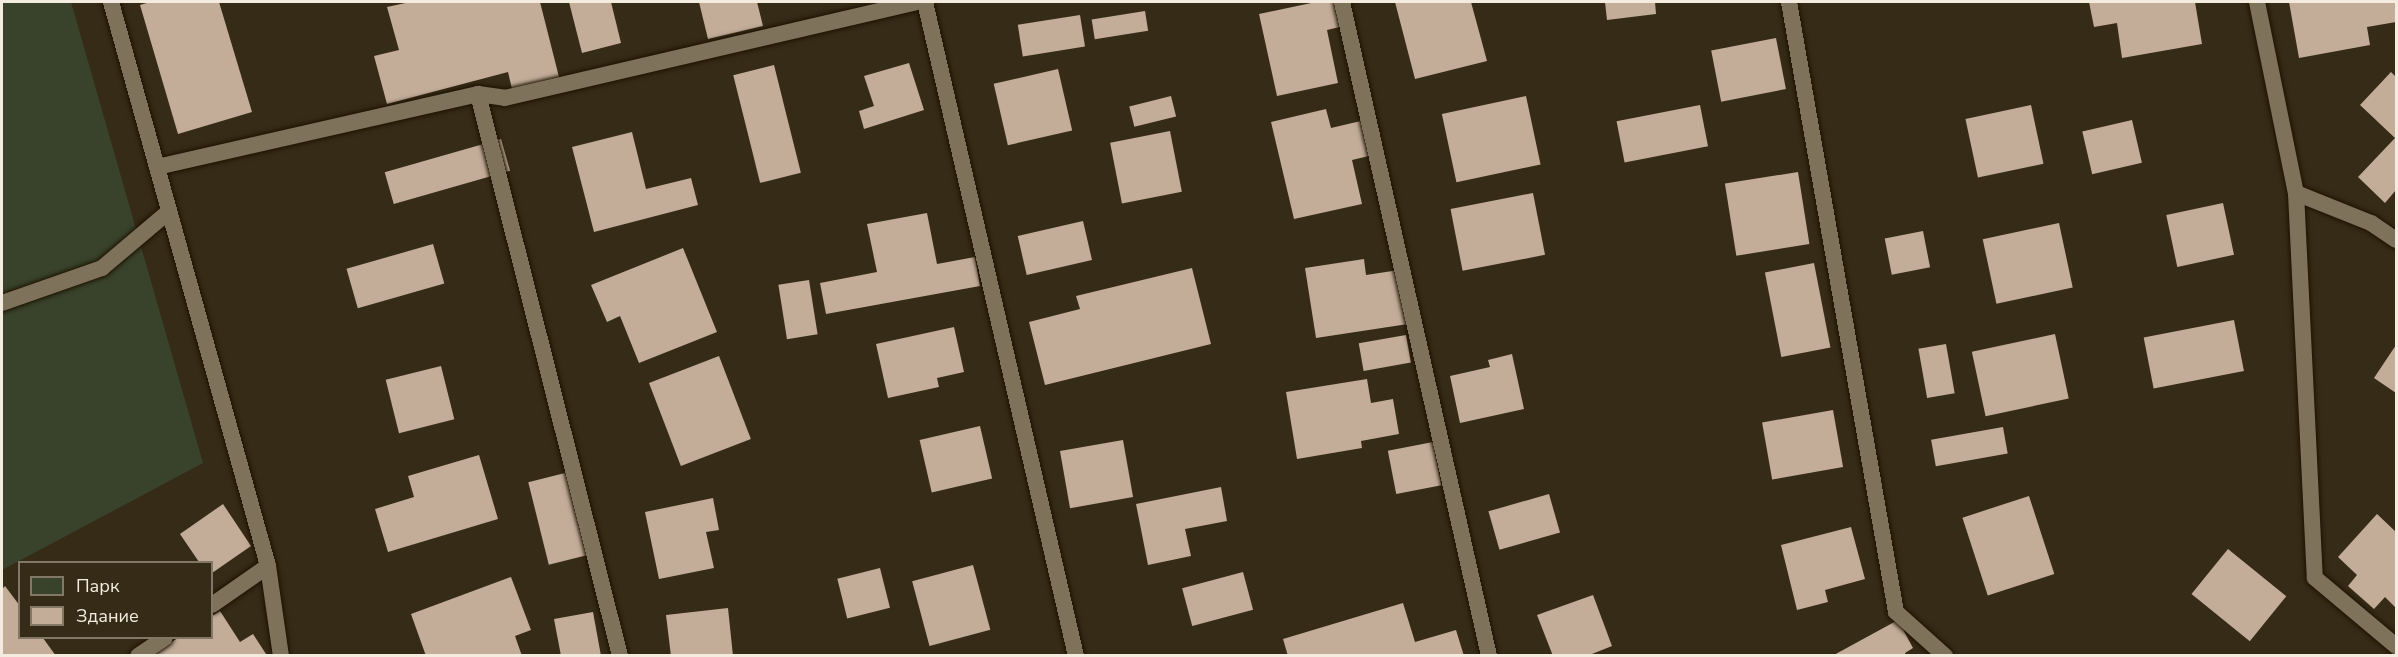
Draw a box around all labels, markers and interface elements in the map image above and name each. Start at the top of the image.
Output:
legend [18,561,213,639]
text: Парк [76,574,119,598]
text: Здание [76,604,139,628]

